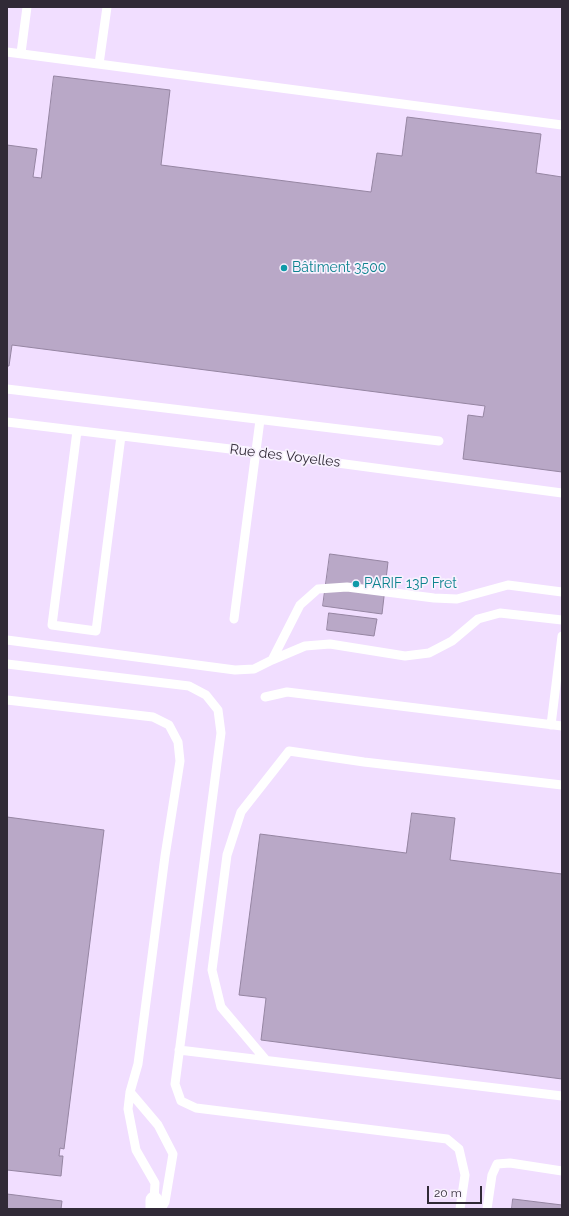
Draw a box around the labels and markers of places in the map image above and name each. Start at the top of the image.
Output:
place label: Bâtiment 3500 [292,260,386,276]
marker: Bâtiment 3500 [279,263,289,273]
place label: PARIF 13P Fret [364,576,457,592]
marker: PARIF 13P Fret [351,579,361,589]

